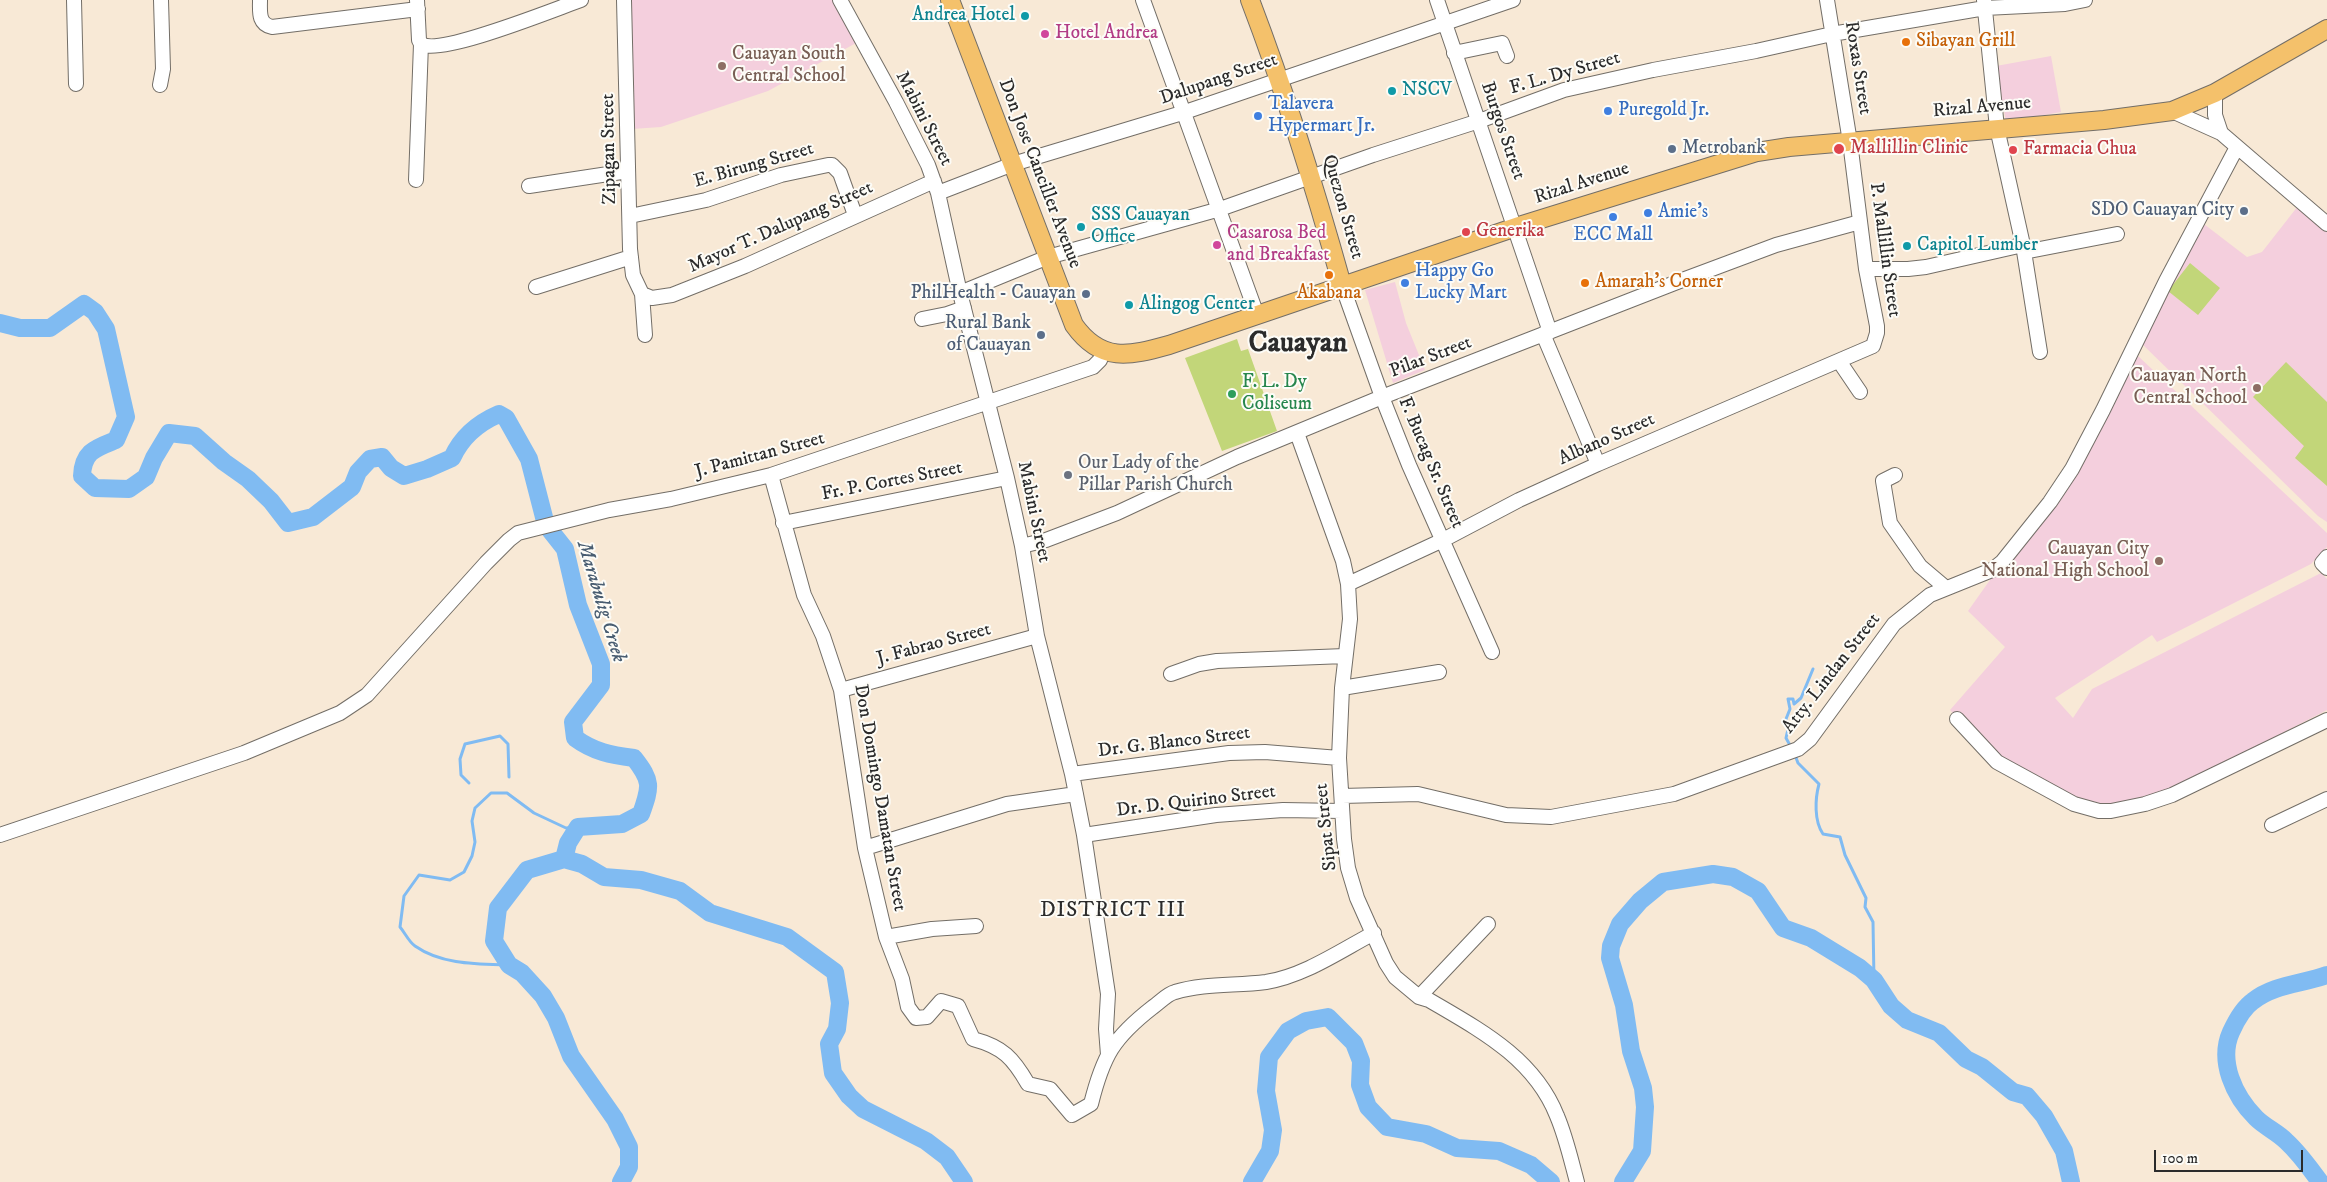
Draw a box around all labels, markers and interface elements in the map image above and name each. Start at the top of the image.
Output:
place label: Andrea Hotel [912,5,1015,27]
marker: Andrea Hotel [1019,10,1031,22]
street label: Roxas Street [1838,20,1876,116]
place label: Hotel Andrea [1055,23,1158,45]
marker: Hotel Andrea [1039,28,1051,40]
place label: Sibayan Grill [1916,31,2015,53]
marker: Sibayan Grill [1900,36,1912,48]
place label: Cauayan South Central School [732,44,845,88]
street label: F. L. Dy Street [1507,47,1623,101]
street label: Dalupang Street [1157,49,1281,111]
marker: Cauayan South Central School [716,60,728,72]
street label: Mabini Street [889,68,957,170]
street label: Don Jose Canciller Avenue [992,76,1086,272]
street label: Burgos Street [1475,79,1529,183]
place label: NSCV [1402,80,1452,102]
marker: NSCV [1386,85,1398,97]
street label: Rizal Avenue [1932,92,2032,124]
street label: Zipagan Street [598,93,622,205]
place label: Talavera Hypermart Jr. [1268,94,1375,138]
place label: Puregold Jr. [1618,100,1709,122]
marker: Puregold Jr. [1602,105,1614,117]
marker: Talavera Hypermart Jr. [1252,110,1264,122]
street label: E. Birung Street [692,138,816,194]
place label: Metrobank [1682,138,1766,160]
place label: Mallillin Clinic [1850,138,1968,160]
place label: Farmacia Chua [2023,139,2137,161]
marker: Mallillin Clinic [1832,142,1846,156]
marker: Metrobank [1666,143,1678,155]
marker: Farmacia Chua [2007,144,2019,156]
street label: Quezon Street [1316,152,1368,262]
street label: Rizal Avenue [1532,158,1632,210]
street label: Mayor T. Dalupang Street [685,177,877,279]
street label: P. Mallillin Street [1863,181,1905,319]
place label: SDO Cauayan City [2091,200,2234,222]
place label: Amie's [1658,202,1708,224]
place label: SSS Cauayan Office [1091,205,1190,249]
marker: SDO Cauayan City [2238,205,2250,217]
marker: Amie's [1642,207,1654,219]
marker: ECC Mall [1607,211,1619,223]
marker: SSS Cauayan Office [1075,221,1087,233]
place label: Generika [1476,221,1544,243]
place label: Casarosa Bed and Breakfast [1227,223,1329,267]
place label: ECC Mall [1573,225,1653,247]
marker: Generika [1460,226,1472,238]
place label: Capitol Lumber [1917,235,2038,257]
marker: Casarosa Bed and Breakfast [1211,239,1223,251]
marker: Capitol Lumber [1901,240,1913,252]
place label: Happy Go Lucky Mart [1415,261,1507,305]
marker: Akabana [1323,269,1335,281]
place label: Amarah's Corner [1595,272,1723,294]
marker: Happy Go Lucky Mart [1399,277,1411,289]
marker: Amarah's Corner [1579,277,1591,289]
place label: PhilHealth - Cauayan [910,283,1076,305]
place label: Akabana [1297,283,1361,305]
marker: PhilHealth - Cauayan [1080,288,1092,300]
place label: Alingog Center [1139,294,1255,316]
marker: Alingog Center [1123,299,1135,311]
place label: Rural Bank of Cauayan [945,313,1031,357]
district label: Cauayan [1248,328,1348,362]
marker: Rural Bank of Cauayan [1035,329,1047,341]
street label: Pilar Street [1387,332,1475,384]
place label: Cauayan North Central School [2131,366,2247,410]
place label: F. L. Dy Coliseum [1242,372,1312,416]
marker: Cauayan North Central School [2251,382,2263,394]
marker: F. L. Dy Coliseum [1226,388,1238,400]
street label: F. Bucag Sr. Street [1392,394,1468,532]
street label: Albano Street [1555,409,1659,471]
street label: J. Pamittan Street [693,428,827,484]
place label: Our Lady of the Pillar Parish Church [1078,453,1233,497]
street label: Fr. P. Cortes Street [820,457,964,507]
street label: Mabini Street [1011,459,1055,565]
marker: Our Lady of the Pillar Parish Church [1062,469,1074,481]
water label: Marabulig Creek [570,539,630,665]
place label: Cauayan City National High School [1981,539,2149,583]
marker: Cauayan City National High School [2153,555,2165,567]
street label: Atty. Lindan Street [1778,609,1886,739]
street label: J. Fabrao Street [874,619,994,671]
street label: Don Domingo Damatan Street [848,683,910,913]
street label: Dr. G. Blanco Street [1097,722,1251,764]
street label: Dr. D. Quirino Street [1115,781,1277,823]
street label: Sipat Street [1311,782,1343,872]
district label: DISTRICT III [1039,899,1187,925]
scale bar [2157,1140,2306,1172]
text: 100 m [2162,1149,2198,1168]

